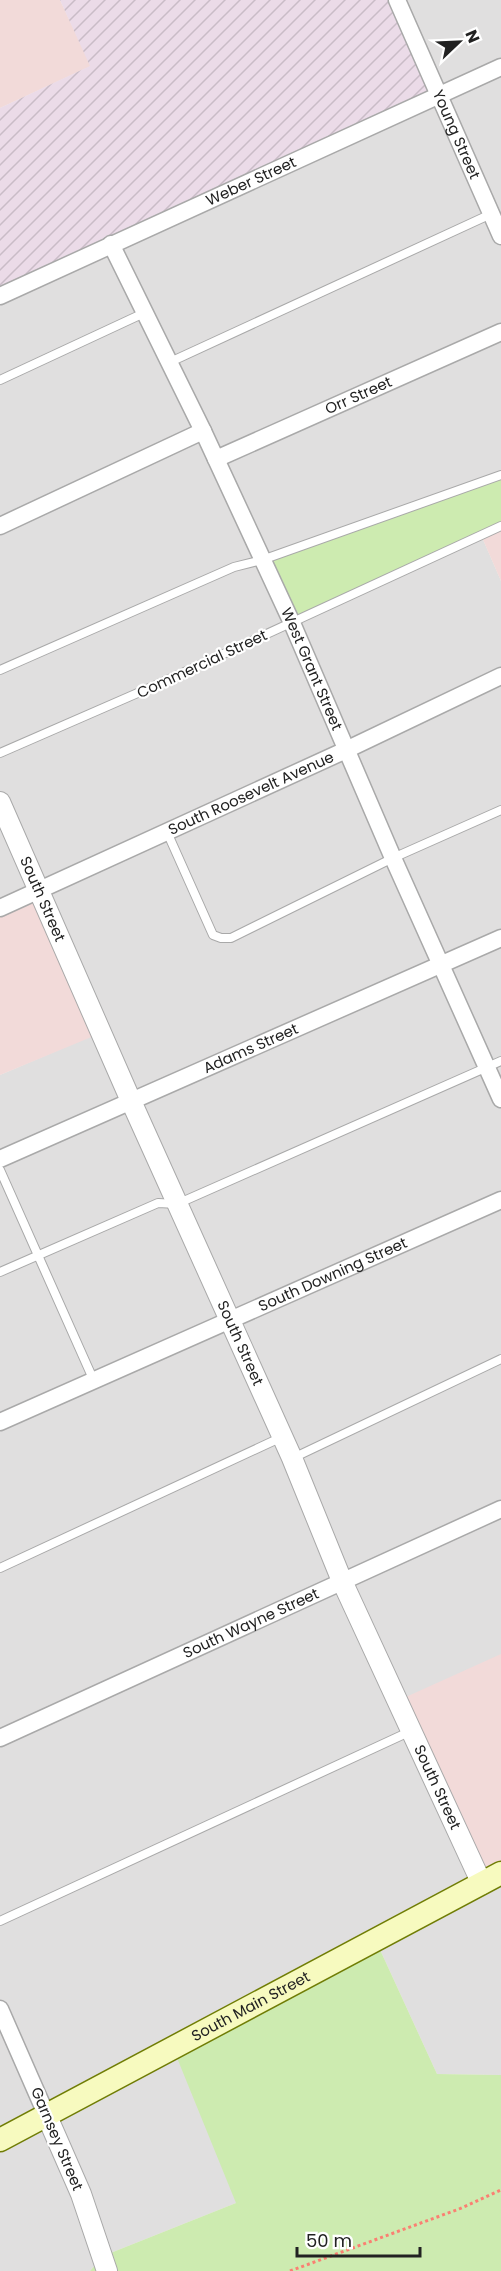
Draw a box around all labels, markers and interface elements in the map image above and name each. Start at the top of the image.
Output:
north arrow [429,12,489,72]
text: N [459,26,485,46]
street label: Young Street [428,86,486,182]
street label: Weber Street [202,151,299,211]
street label: Orr Street [322,371,395,419]
street label: West Grant Street [276,604,348,733]
street label: Commercial Street [133,624,270,703]
street label: South Roosevelt Avenue [165,746,337,840]
street label: South Street [15,853,71,945]
street label: Adams Street [200,1018,301,1078]
street label: South Downing Street [255,1232,410,1316]
street label: South Street [212,1297,269,1389]
street label: South Wayne Street [179,1583,322,1663]
street label: South Street [409,1741,466,1833]
street label: South Main Street [187,1966,313,2046]
street label: Garnsey Street [26,2084,89,2194]
scale bar [297,2220,420,2258]
text: 50 m [306,2228,352,2253]

